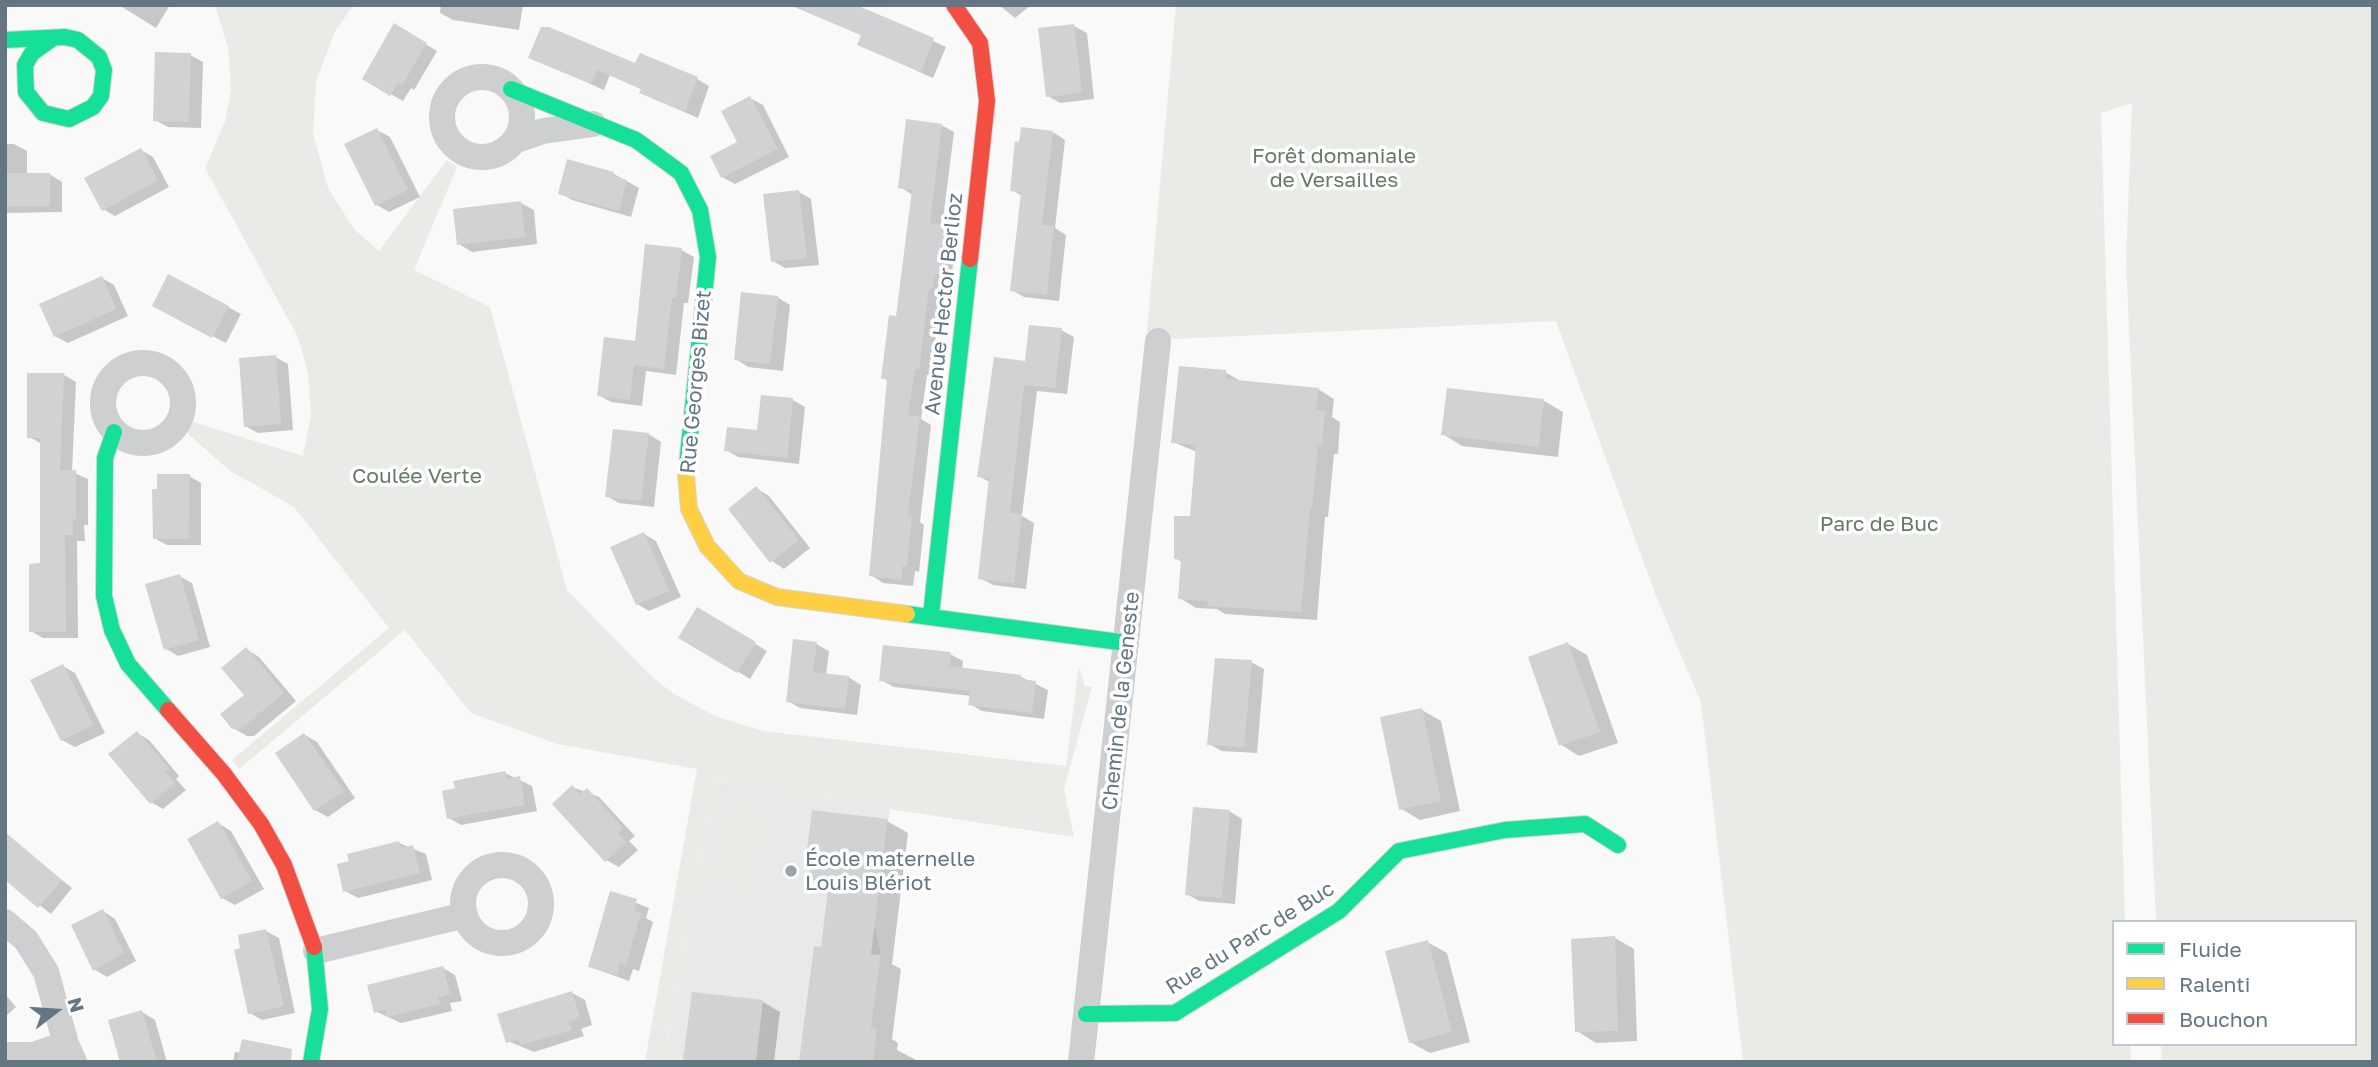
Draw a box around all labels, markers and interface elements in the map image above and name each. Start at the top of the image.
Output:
park label: Forêt domaniale de Versailles [1252,143,1416,193]
street label: Avenue Hector Berlioz [920,192,968,416]
street label: Rue Georges Bizet [675,289,717,475]
park label: Coulée Verte [352,463,482,489]
park label: Parc de Buc [1820,511,1938,537]
street label: Chemin de la Geneste [1097,590,1145,812]
place label: École maternelle Louis Blériot [805,846,975,896]
marker: École maternelle Louis Blériot [783,863,799,879]
street label: Rue du Parc de Buc [1161,876,1339,1000]
legend [2112,920,2357,1046]
text: Fluide [2179,936,2242,962]
text: Ralenti [2179,971,2250,997]
north arrow [21,976,91,1046]
text: N [63,994,90,1015]
text: Bouchon [2179,1006,2268,1032]

